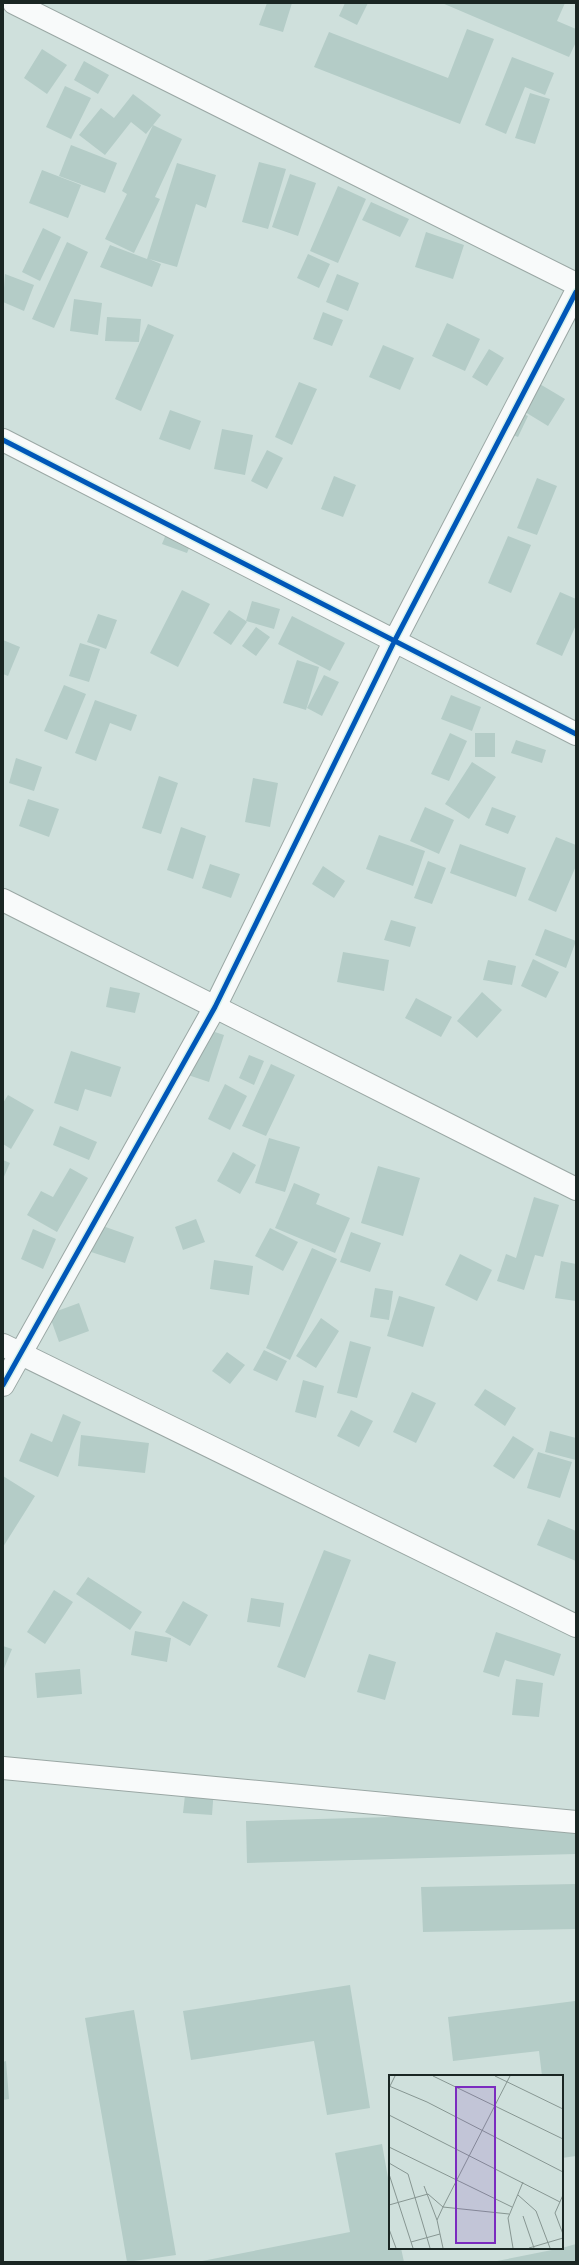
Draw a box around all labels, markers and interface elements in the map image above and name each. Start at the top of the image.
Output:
inset map [389,2075,563,2249]

